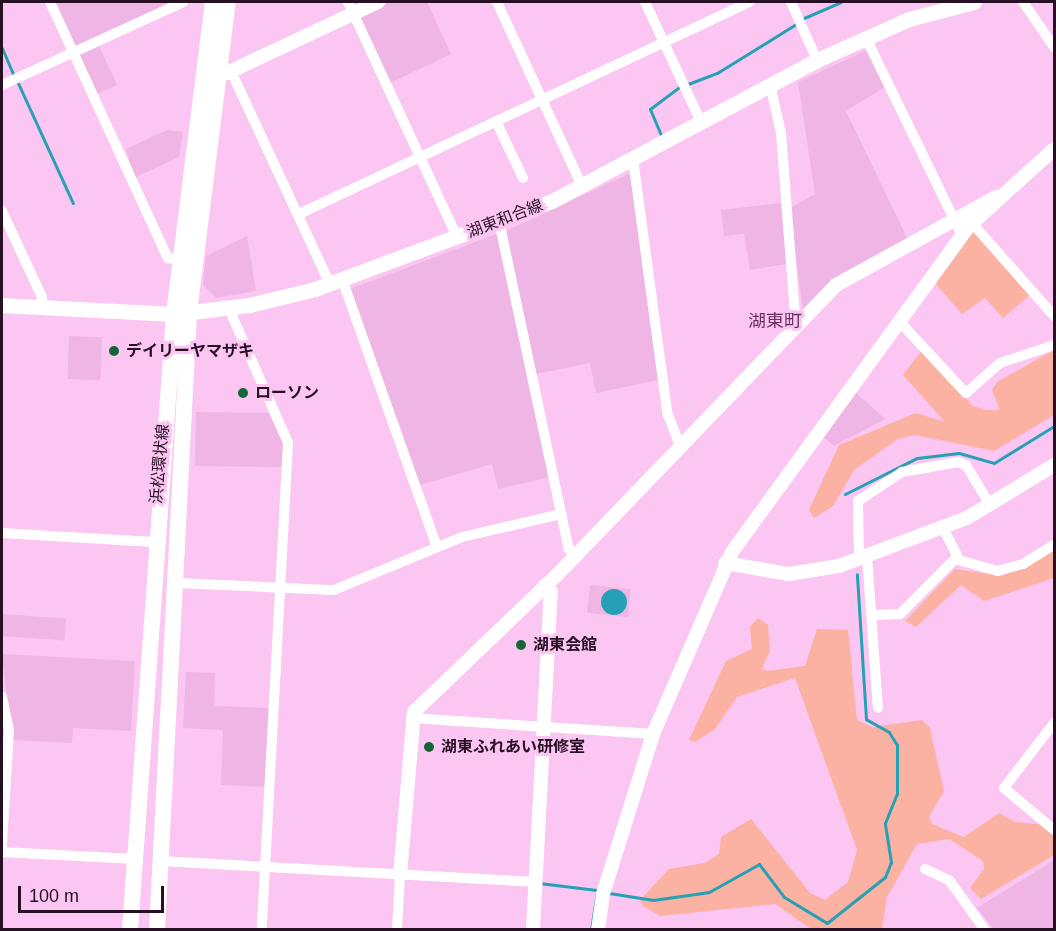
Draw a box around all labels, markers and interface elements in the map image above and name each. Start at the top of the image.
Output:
street label: 湖東和合線 [464,196,546,242]
district label: 湖東町 [748,310,802,332]
place label: デイリーヤマザキ [126,341,254,361]
marker: デイリーヤマザキ [107,344,121,358]
place label: ローソン [255,383,319,403]
marker: ローソン [236,386,250,400]
street label: 浜松環状線 [147,423,173,505]
place label: 湖東会館 [533,635,597,655]
marker: 湖東会館 [514,638,528,652]
place label: 湖東ふれあい研修室 [441,737,585,757]
marker: 湖東ふれあい研修室 [422,740,436,754]
scale bar [21,874,166,912]
text: 100 m [29,886,79,906]

